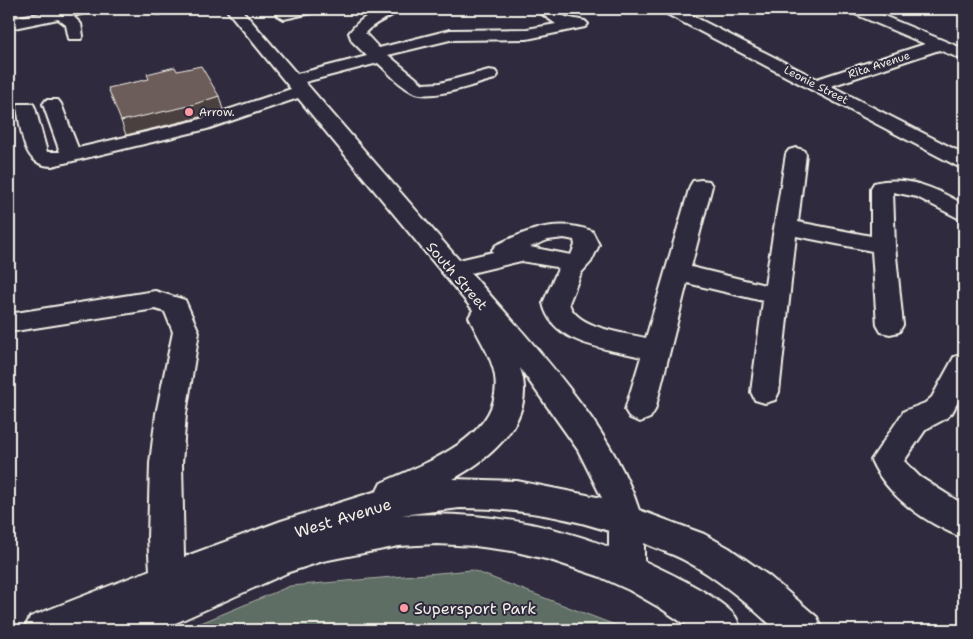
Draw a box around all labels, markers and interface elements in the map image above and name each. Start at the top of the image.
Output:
street label: Rita Avenue [846,48,912,82]
street label: Leonie Street [781,62,851,108]
place label: Arrow. [199,105,235,120]
marker: Arrow. [183,106,195,118]
street label: South Street [422,238,492,314]
street label: West Avenue [292,493,394,543]
place label: Supersport Park [414,598,536,619]
marker: Supersport Park [398,602,410,614]

